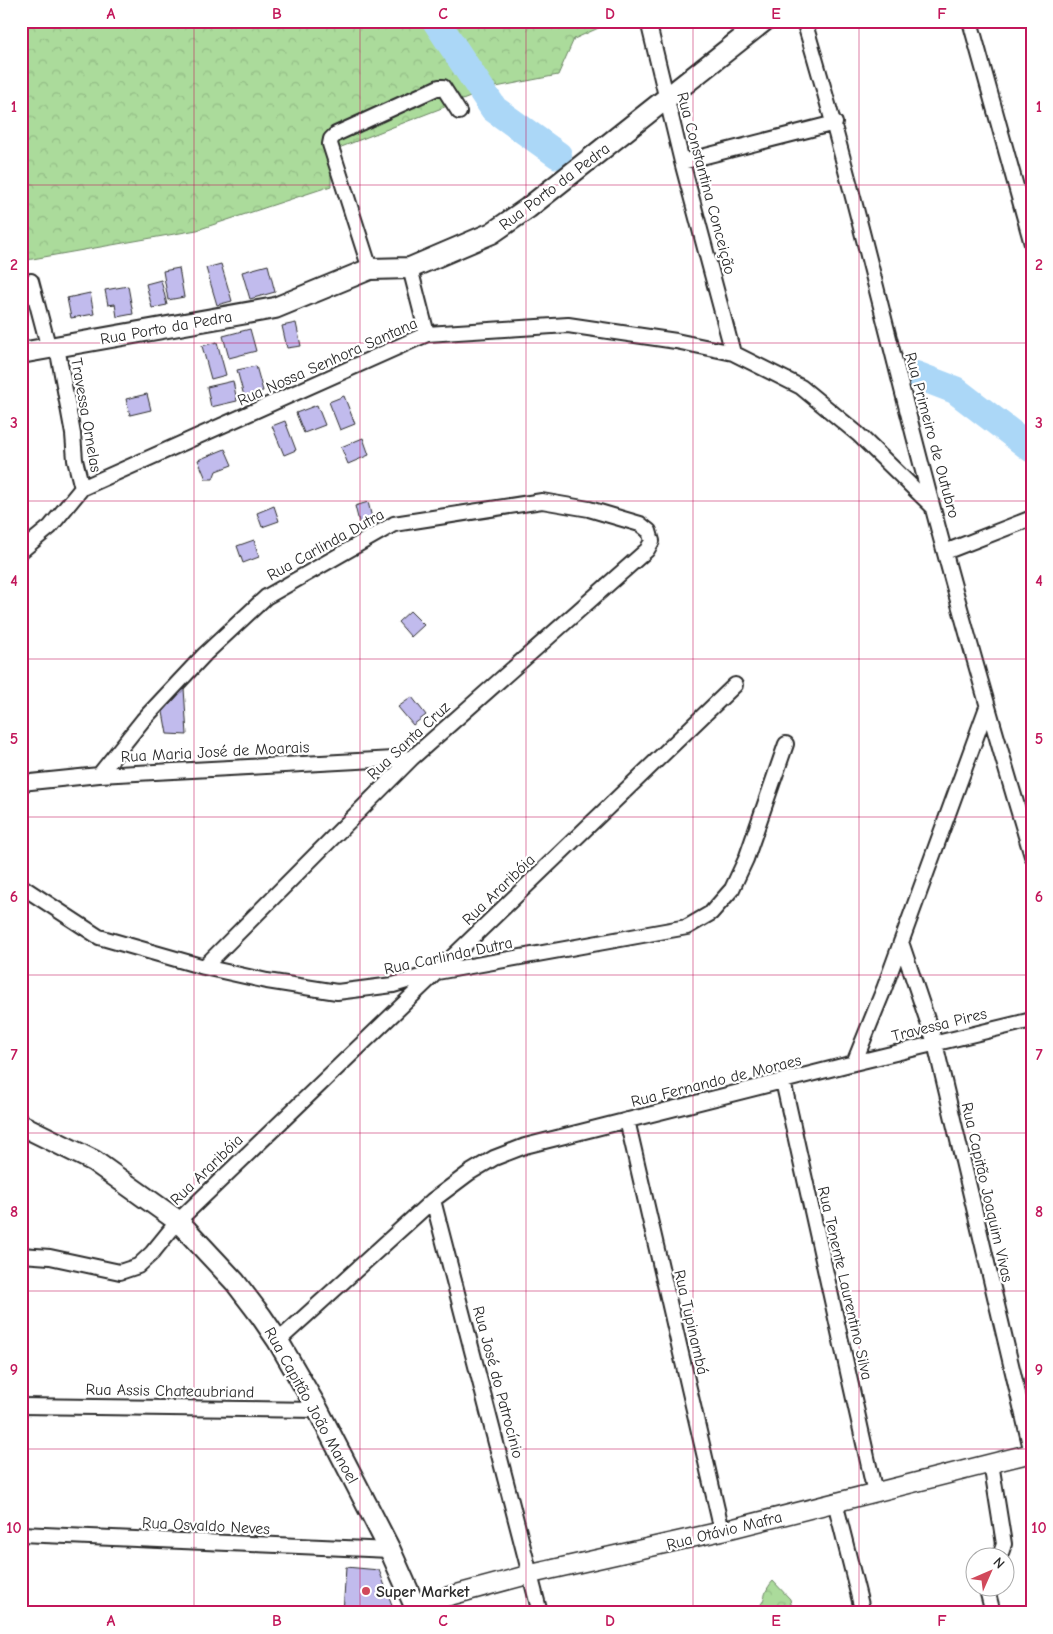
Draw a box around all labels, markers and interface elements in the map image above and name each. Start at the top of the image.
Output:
text: A [107,5,116,23]
text: B [272,5,282,23]
text: C [438,5,448,23]
text: D [605,5,615,23]
text: E [771,5,781,23]
text: F [937,5,947,23]
street label: Rua Constantina Conceição [673,90,739,276]
text: 1 [11,98,17,116]
text: 1 [1036,98,1042,116]
street label: Rua Porto da Pedra [496,139,613,234]
text: 2 [10,256,18,274]
text: 2 [1035,256,1043,274]
street label: Rua Porto da Pedra [99,308,233,348]
street label: Rua Nossa Senhora Santana [235,314,420,410]
street label: Rua Primeiro de Outubro [901,350,963,520]
street label: Travessa Ornelas [67,357,105,474]
text: 3 [10,414,18,432]
text: 3 [1035,414,1043,432]
street label: Rua Carlinda Dutra [264,505,387,584]
text: 4 [10,572,18,590]
text: 4 [1035,572,1043,590]
street label: Rua Santa Cruz [364,698,454,784]
text: 5 [10,730,18,748]
text: 5 [1035,730,1043,748]
street label: Rua Maria José de Moarais [120,738,310,766]
street label: Rua Araribóia [459,851,539,929]
text: 6 [10,888,18,906]
text: 6 [1035,888,1043,906]
street label: Rua Carlinda Dutra [382,934,514,978]
street label: Travessa Pires [890,1004,989,1045]
text: 7 [10,1046,18,1064]
text: 7 [1035,1046,1043,1064]
street label: Rua Fernando de Moraes [629,1051,804,1111]
street label: Rua Capitão Joaquim Vivas [958,1101,1017,1284]
street label: Rua Araribóia [167,1131,247,1209]
street label: Rua Tenente Laurentino Silva [814,1185,876,1382]
text: 8 [10,1203,18,1221]
text: 8 [1035,1203,1043,1221]
street label: Rua Tupinambá [670,1268,712,1376]
street label: Rua José do Patrocínio [469,1304,527,1461]
street label: Rua Capitão João Manoel [261,1324,362,1487]
text: 9 [10,1361,18,1379]
text: 9 [1035,1361,1043,1379]
street label: Rua Assis Chateaubriand [85,1381,255,1401]
street label: Rua Otávio Mafra [665,1508,784,1554]
street label: Rua Osvaldo Neves [141,1514,271,1538]
text: 10 [6,1519,22,1537]
text: 10 [1031,1519,1047,1537]
north arrow [966,1546,1016,1596]
text: N [990,1554,1008,1572]
place label: Super Market [376,1583,470,1601]
marker: Super Market [360,1585,372,1597]
text: A [107,1612,116,1630]
text: B [272,1612,282,1630]
text: C [438,1612,448,1630]
text: D [605,1612,615,1630]
text: E [771,1612,781,1630]
text: F [937,1612,947,1630]

